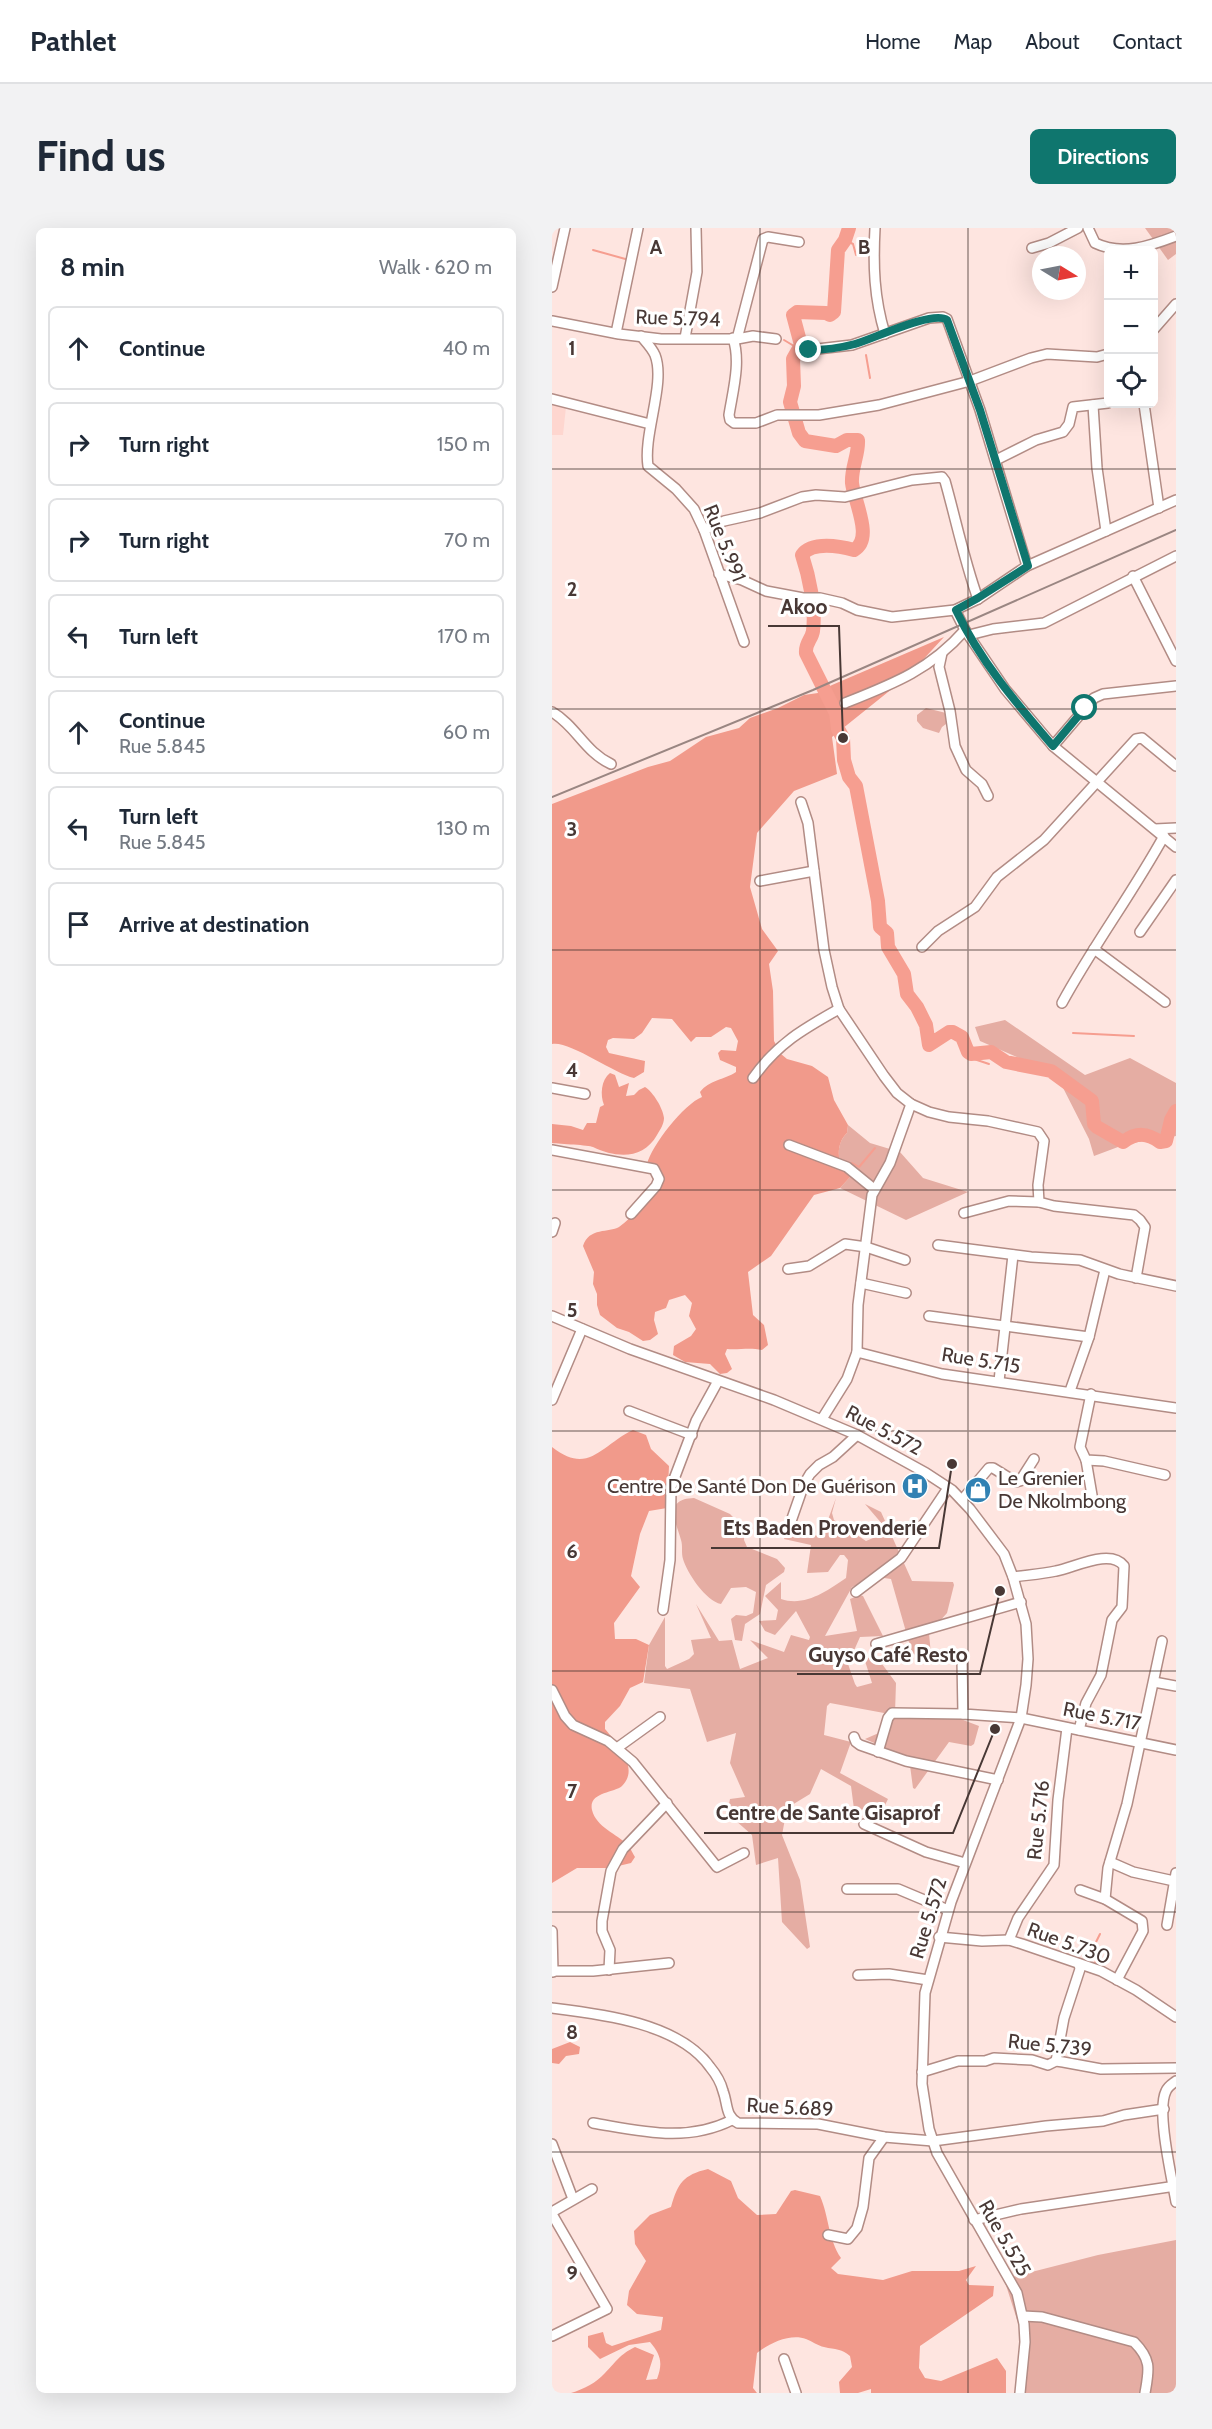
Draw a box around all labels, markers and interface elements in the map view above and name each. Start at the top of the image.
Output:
text: Pathlet [30,24,116,58]
text: Home [865,29,921,54]
text: Map [954,29,992,54]
text: About [1025,29,1079,54]
text: Contact [1112,29,1182,54]
button: Directions [1030,129,1176,184]
text: Find us [36,130,165,182]
text: A [650,235,663,259]
text: B [858,235,870,259]
north arrow [1032,246,1086,300]
map controls [1104,246,1158,408]
button: + [1104,246,1158,300]
text: 8 min [60,251,125,283]
text: Walk · 620 m [379,255,492,279]
button: − [1104,300,1158,354]
street label: Rue 5.794 [635,305,721,331]
icon: ahead [62,332,95,365]
text: Continue [119,335,205,362]
text: 40 m [442,336,490,360]
text: 1 [568,336,576,360]
route end [795,336,821,362]
button: locate [1104,354,1158,408]
icon: right [62,428,95,461]
text: Turn right [119,431,209,458]
text: 150 m [437,432,490,456]
street label: Rue 5.991 [699,501,751,585]
icon: right [62,524,95,557]
text: Turn right [119,527,209,554]
text: 70 m [444,528,490,552]
text: 2 [567,577,577,601]
callout: Akoo [768,587,839,626]
text: Akoo [781,594,827,619]
icon: left [62,620,95,653]
text: Turn left [119,623,198,650]
text: 170 m [438,624,490,648]
route start [1071,694,1097,720]
text: Continue [119,707,205,734]
icon: ahead [62,716,95,749]
text: 60 m [443,720,490,744]
text: Rue 5.845 [119,734,206,758]
text: Turn left [119,803,198,830]
icon: left [62,812,95,845]
text: 130 m [437,816,490,840]
text: 3 [567,817,577,841]
text: Rue 5.845 [119,830,206,854]
icon: arrive [62,908,95,941]
text: Arrive at destination [119,911,309,938]
text: 4 [566,1058,578,1082]
text: 5 [567,1298,577,1322]
street label: Rue 5.715 [940,1342,1022,1378]
street label: Rue 5.572 [842,1400,926,1460]
place label: Le Grenier De Nkolmbong [998,1466,1127,1513]
hospital icon: Centre De Santé Don De Guérison [900,1471,930,1501]
place label: Centre De Santé Don De Guérison [607,1474,896,1498]
shop icon: Le Grenier De Nkolmbong [963,1475,993,1505]
callout: Ets Baden Provenderie [711,1509,939,1548]
text: Ets Baden Provenderie [723,1515,927,1540]
text: 6 [566,1539,578,1563]
callout: Guyso Café Resto [797,1635,980,1674]
text: Guyso Café Resto [808,1642,968,1667]
street label: Rue 5.717 [1061,1697,1143,1735]
text: 7 [567,1779,578,1803]
street label: Rue 5.716 [1022,1779,1054,1861]
callout: Centre de Sante Gisaprof [704,1794,953,1833]
text: Centre de Sante Gisaprof [716,1800,940,1825]
street label: Rue 5.572 [904,1875,952,1961]
street label: Rue 5.730 [1024,1917,1114,1969]
text: 8 [566,2020,578,2044]
street label: Rue 5.739 [1007,2029,1093,2061]
street label: Rue 5.689 [746,2093,834,2121]
street label: Rue 5.525 [974,2196,1036,2280]
text: 9 [566,2261,578,2285]

